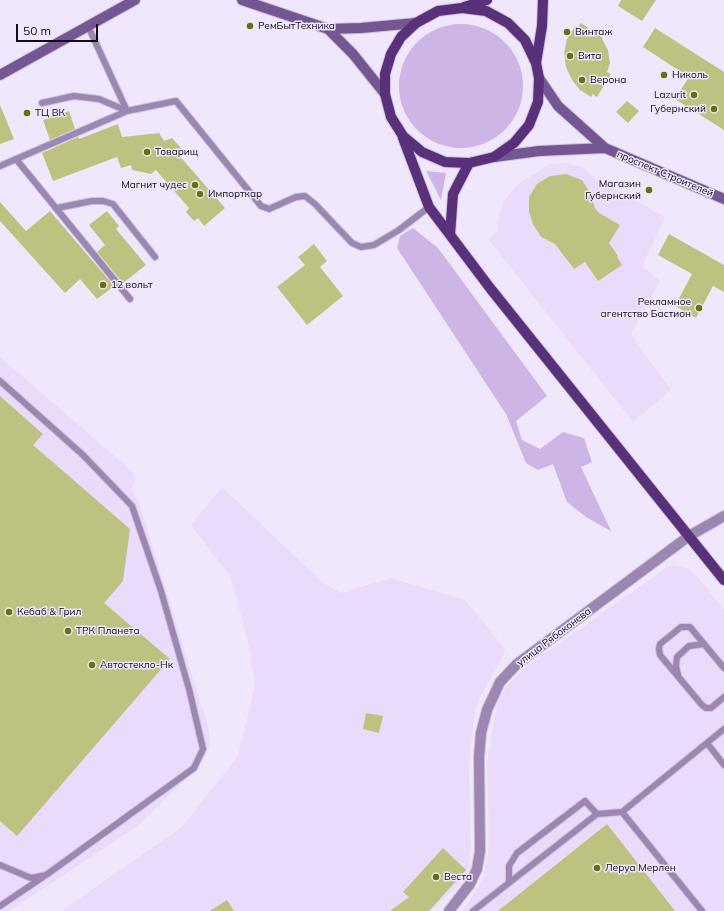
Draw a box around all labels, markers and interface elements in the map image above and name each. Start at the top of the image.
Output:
scale bar [18,16,100,42]
place label: РемБытТехника [258,20,335,32]
marker: РемБытТехника [245,21,255,31]
text: 50 m [23,23,51,38]
place label: Винтаж [575,26,612,38]
marker: Винтаж [562,27,572,37]
place label: Вита [578,50,601,62]
marker: Вита [565,51,575,61]
place label: Николь [672,69,708,81]
marker: Николь [659,70,669,80]
place label: Верона [590,74,626,86]
marker: Верона [577,75,587,85]
place label: Lazurit [654,89,686,101]
marker: Lazurit [689,90,699,100]
place label: Губернский [650,103,706,115]
marker: Губернский [709,104,719,114]
place label: ТЦ ВК [35,107,65,119]
marker: ТЦ ВК [22,108,32,118]
place label: Товарищ [155,146,198,158]
marker: Товарищ [142,147,152,157]
street label: проспект Строителей [615,148,715,200]
place label: Магазин Губернский [585,178,641,202]
place label: Магнит чудес [121,179,187,191]
marker: Магнит чудес [190,180,200,190]
marker: Магазин Губернский [644,185,654,195]
place label: Импорткар [208,188,262,200]
marker: Импорткар [195,189,205,199]
place label: 12 вольт [111,279,153,291]
marker: 12 вольт [98,280,108,290]
place label: Рекламное агентство Бастион [601,296,691,320]
marker: Рекламное агентство Бастион [694,303,704,313]
street label: улица Рябоконева [515,605,593,669]
place label: Кeбаб & Грил [17,606,81,618]
marker: Кeбаб & Грил [4,607,14,617]
place label: ТРК Планета [76,625,140,637]
marker: ТРК Планета [63,626,73,636]
place label: Автостекло-Нк [100,659,173,671]
marker: Автостекло-Нк [87,660,97,670]
place label: Леруа Мерлен [605,862,676,874]
marker: Леруа Мерлен [592,863,602,873]
place label: Веста [444,871,472,883]
marker: Веста [431,872,441,882]

